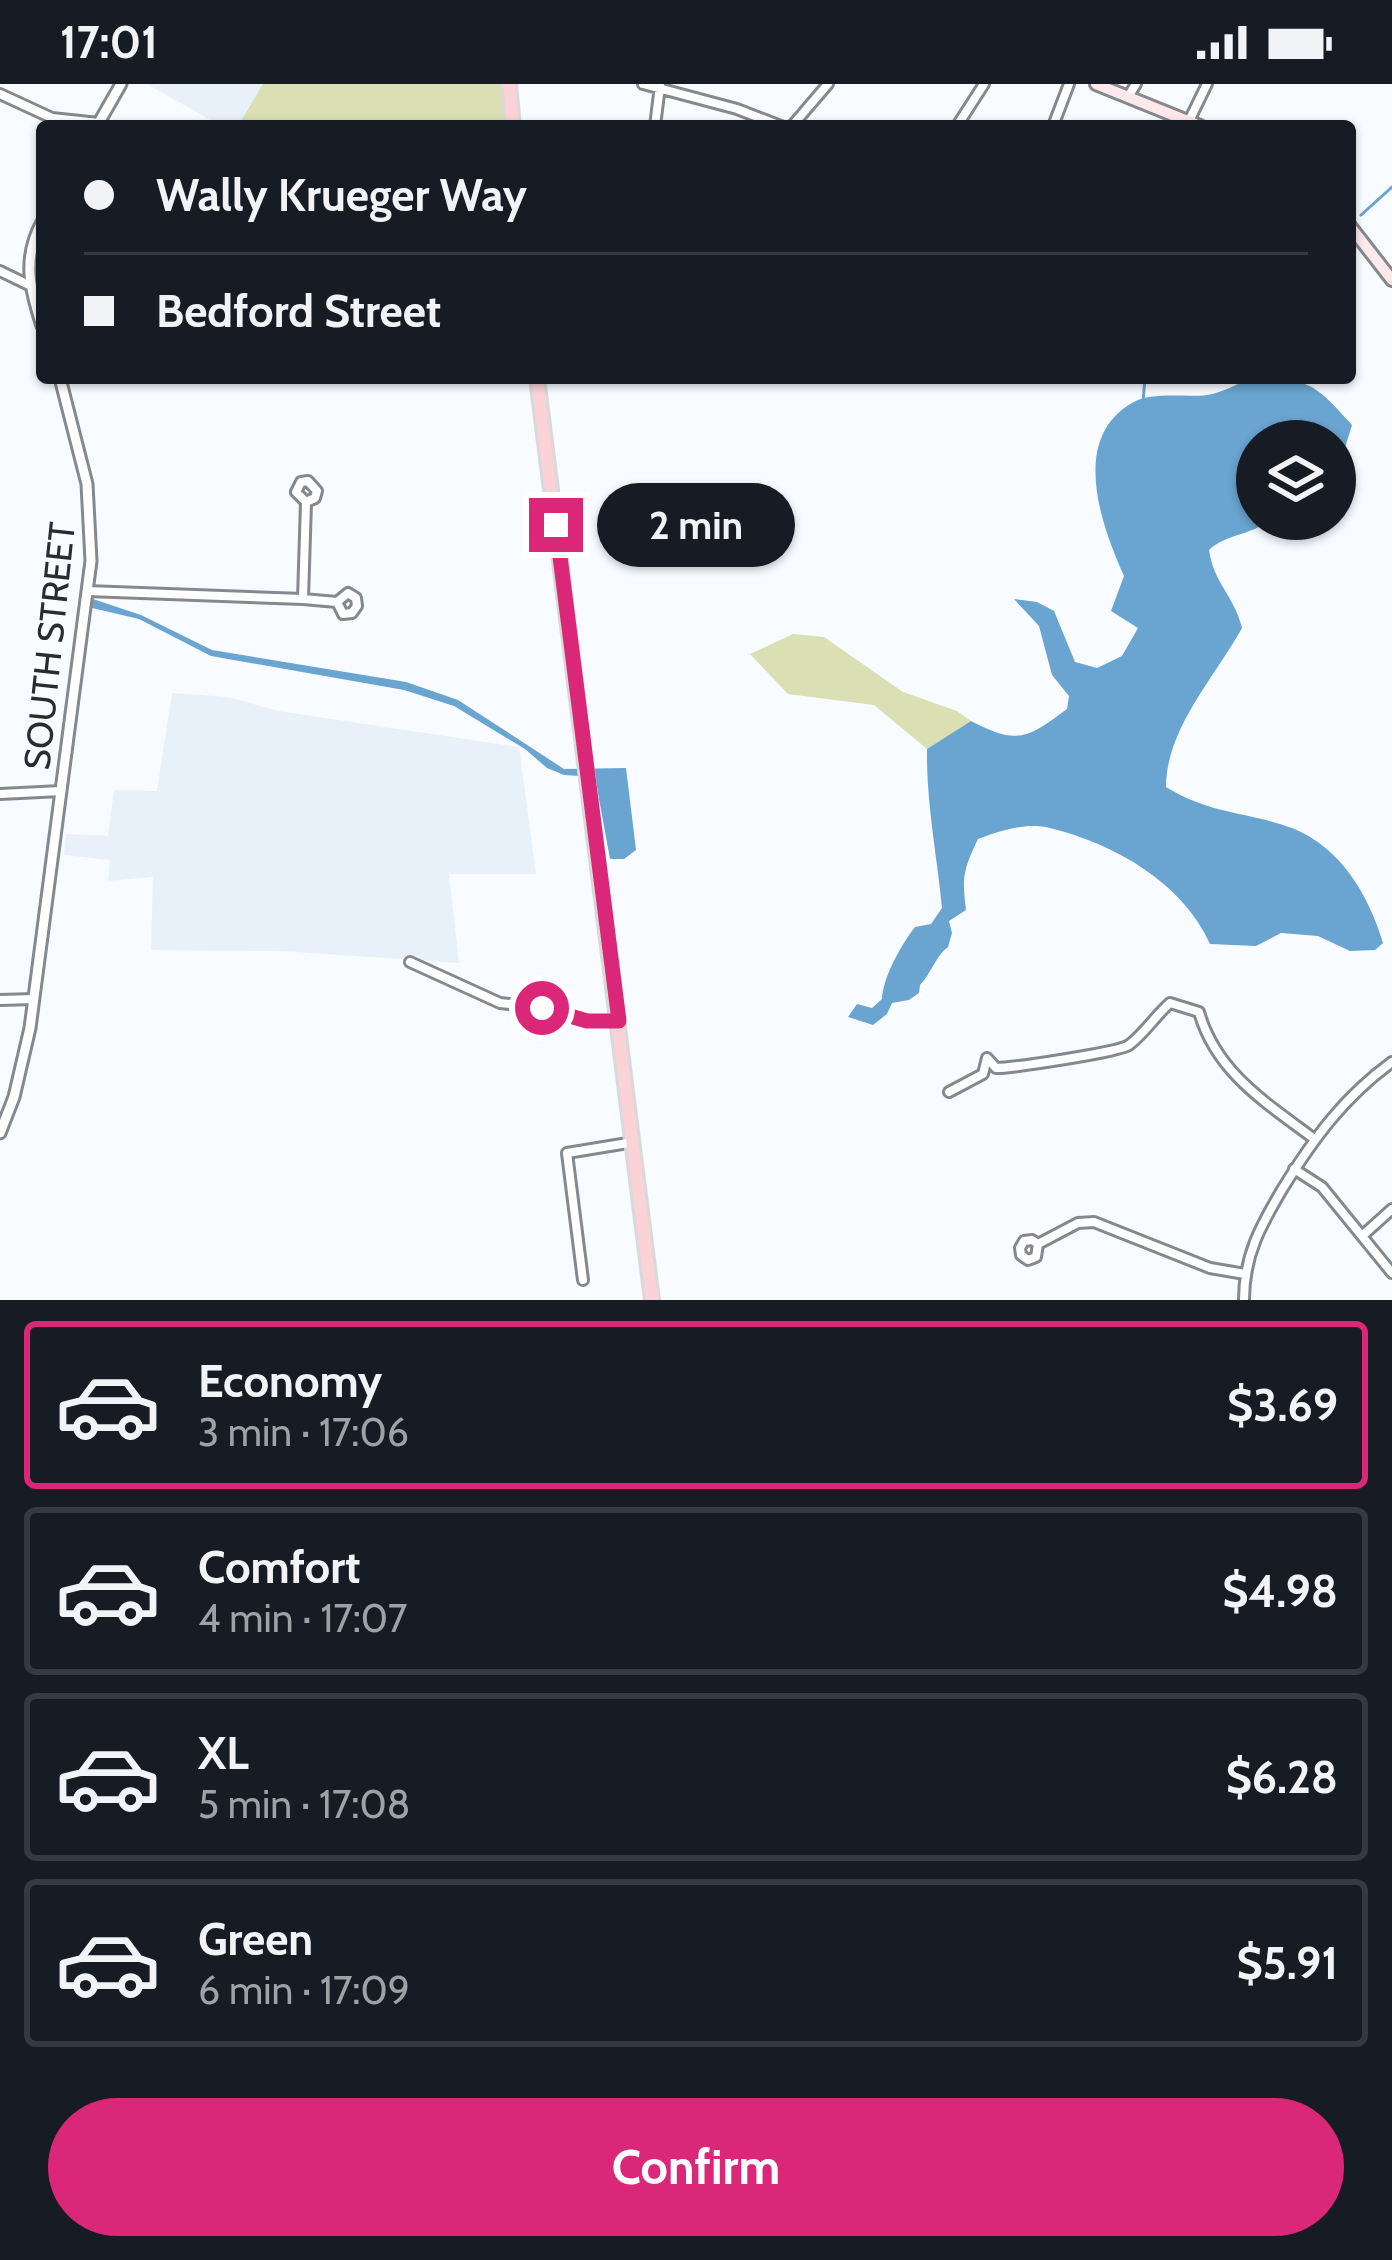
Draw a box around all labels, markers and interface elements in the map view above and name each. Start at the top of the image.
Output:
text: 17:01 [60,15,158,69]
text: Wally Krueger Way [156,168,527,222]
text: Bedford Street [156,284,441,338]
map controls [1236,420,1356,540]
button: layers [1236,420,1356,540]
callout: 2 min [598,483,796,567]
route end [529,498,583,552]
text: 2 min [649,501,743,549]
street label: SOUTH STREET [14,520,84,772]
route start [515,981,569,1035]
icon: car [54,1351,162,1459]
text: Economy [198,1354,382,1408]
text: $3.69 [1227,1378,1338,1432]
text: 3 min · 17:06 [198,1408,409,1456]
icon: car [54,1537,162,1645]
text: Comfort [198,1540,361,1594]
text: $4.98 [1222,1564,1338,1618]
text: 4 min · 17:07 [198,1594,407,1642]
icon: car [54,1723,162,1831]
text: XL [198,1726,249,1780]
text: $6.28 [1226,1750,1338,1804]
text: 5 min · 17:08 [198,1780,410,1828]
icon: car [54,1909,162,2017]
text: Green [198,1912,313,1966]
text: $5.91 [1237,1936,1338,1990]
text: 6 min · 17:09 [198,1966,410,2014]
button: Confirm [48,2098,1344,2236]

